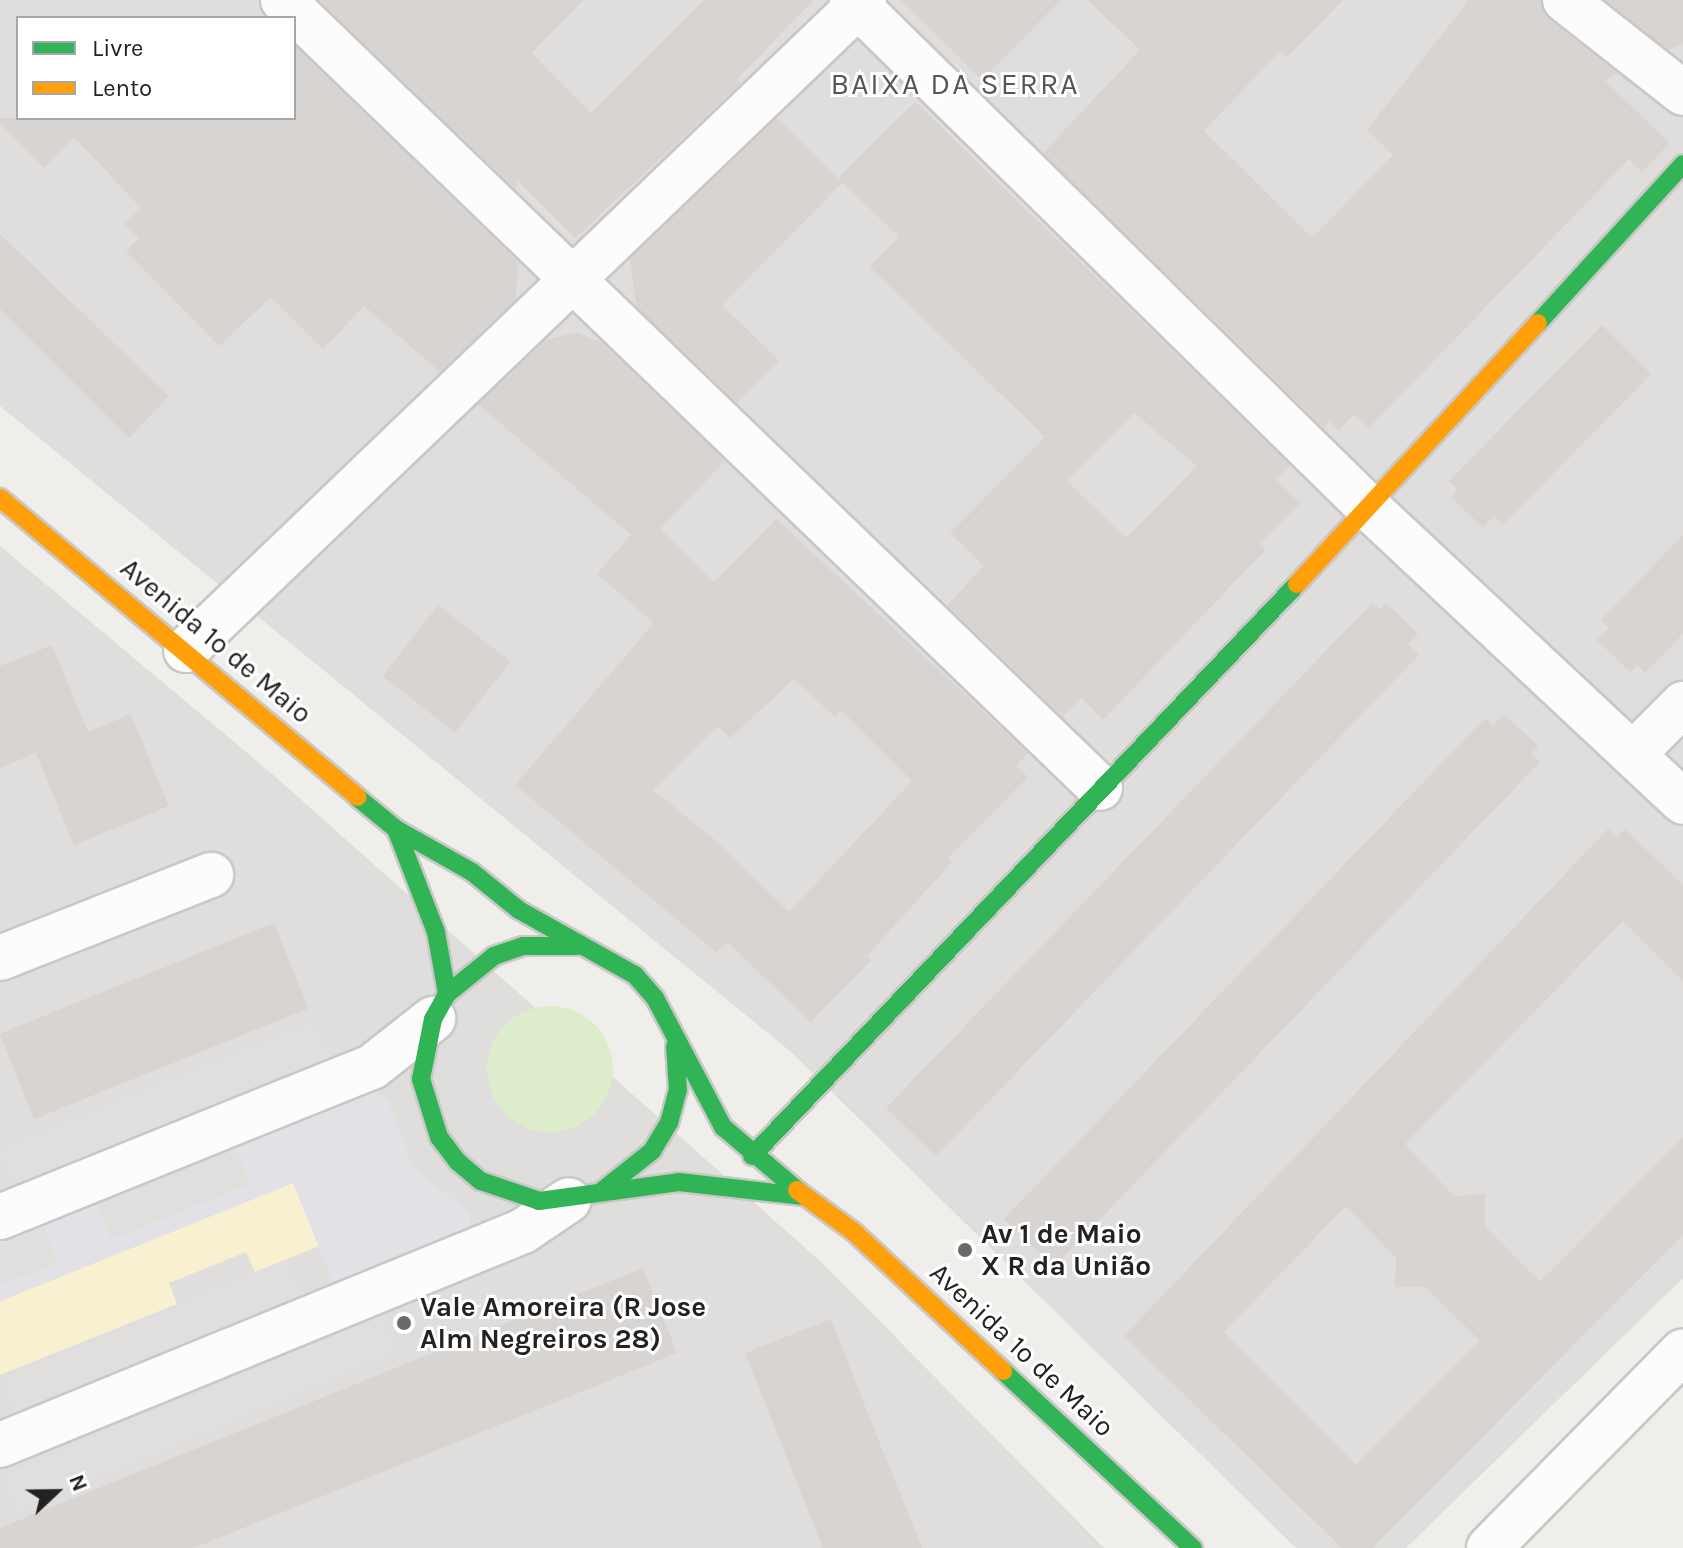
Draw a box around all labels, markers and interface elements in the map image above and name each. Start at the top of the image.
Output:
legend [16,16,296,120]
text: Livre [92,34,143,62]
district label: BAIXA DA SERRA [830,66,1080,102]
text: Lento [92,74,152,102]
street label: Avenida 1º de Maio [114,551,318,731]
place label: Av 1 de Maio X R da União [981,1217,1151,1283]
marker: Av 1 de Maio X R da União [956,1241,974,1259]
street label: Avenida 1º de Maio [923,1256,1121,1444]
place label: Vale Amoreira (R Jose Alm Negreiros 28) [420,1290,706,1356]
marker: Vale Amoreira (R Jose Alm Negreiros 28) [395,1314,413,1332]
north arrow [16,1452,96,1532]
text: N [63,1471,93,1495]

